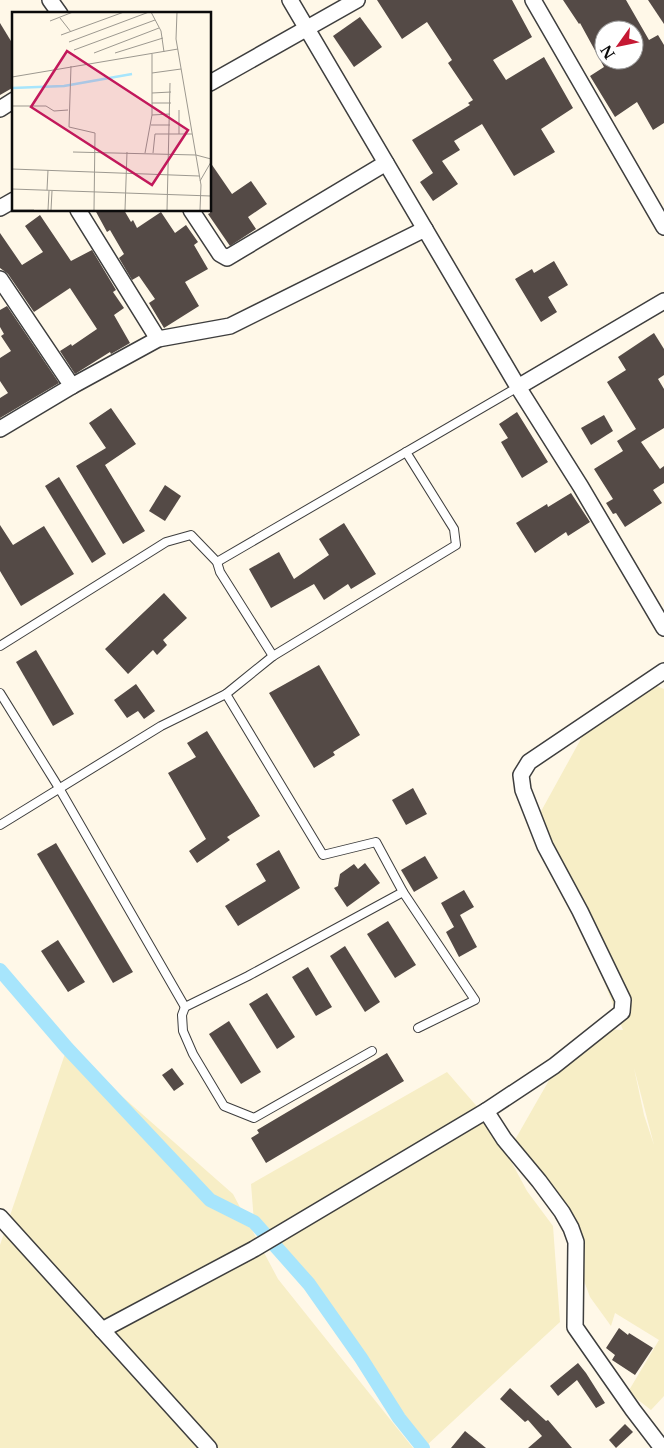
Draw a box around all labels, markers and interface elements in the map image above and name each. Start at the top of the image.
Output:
inset map [12,12,211,211]
north arrow [594,20,644,70]
text: N [597,42,619,63]

